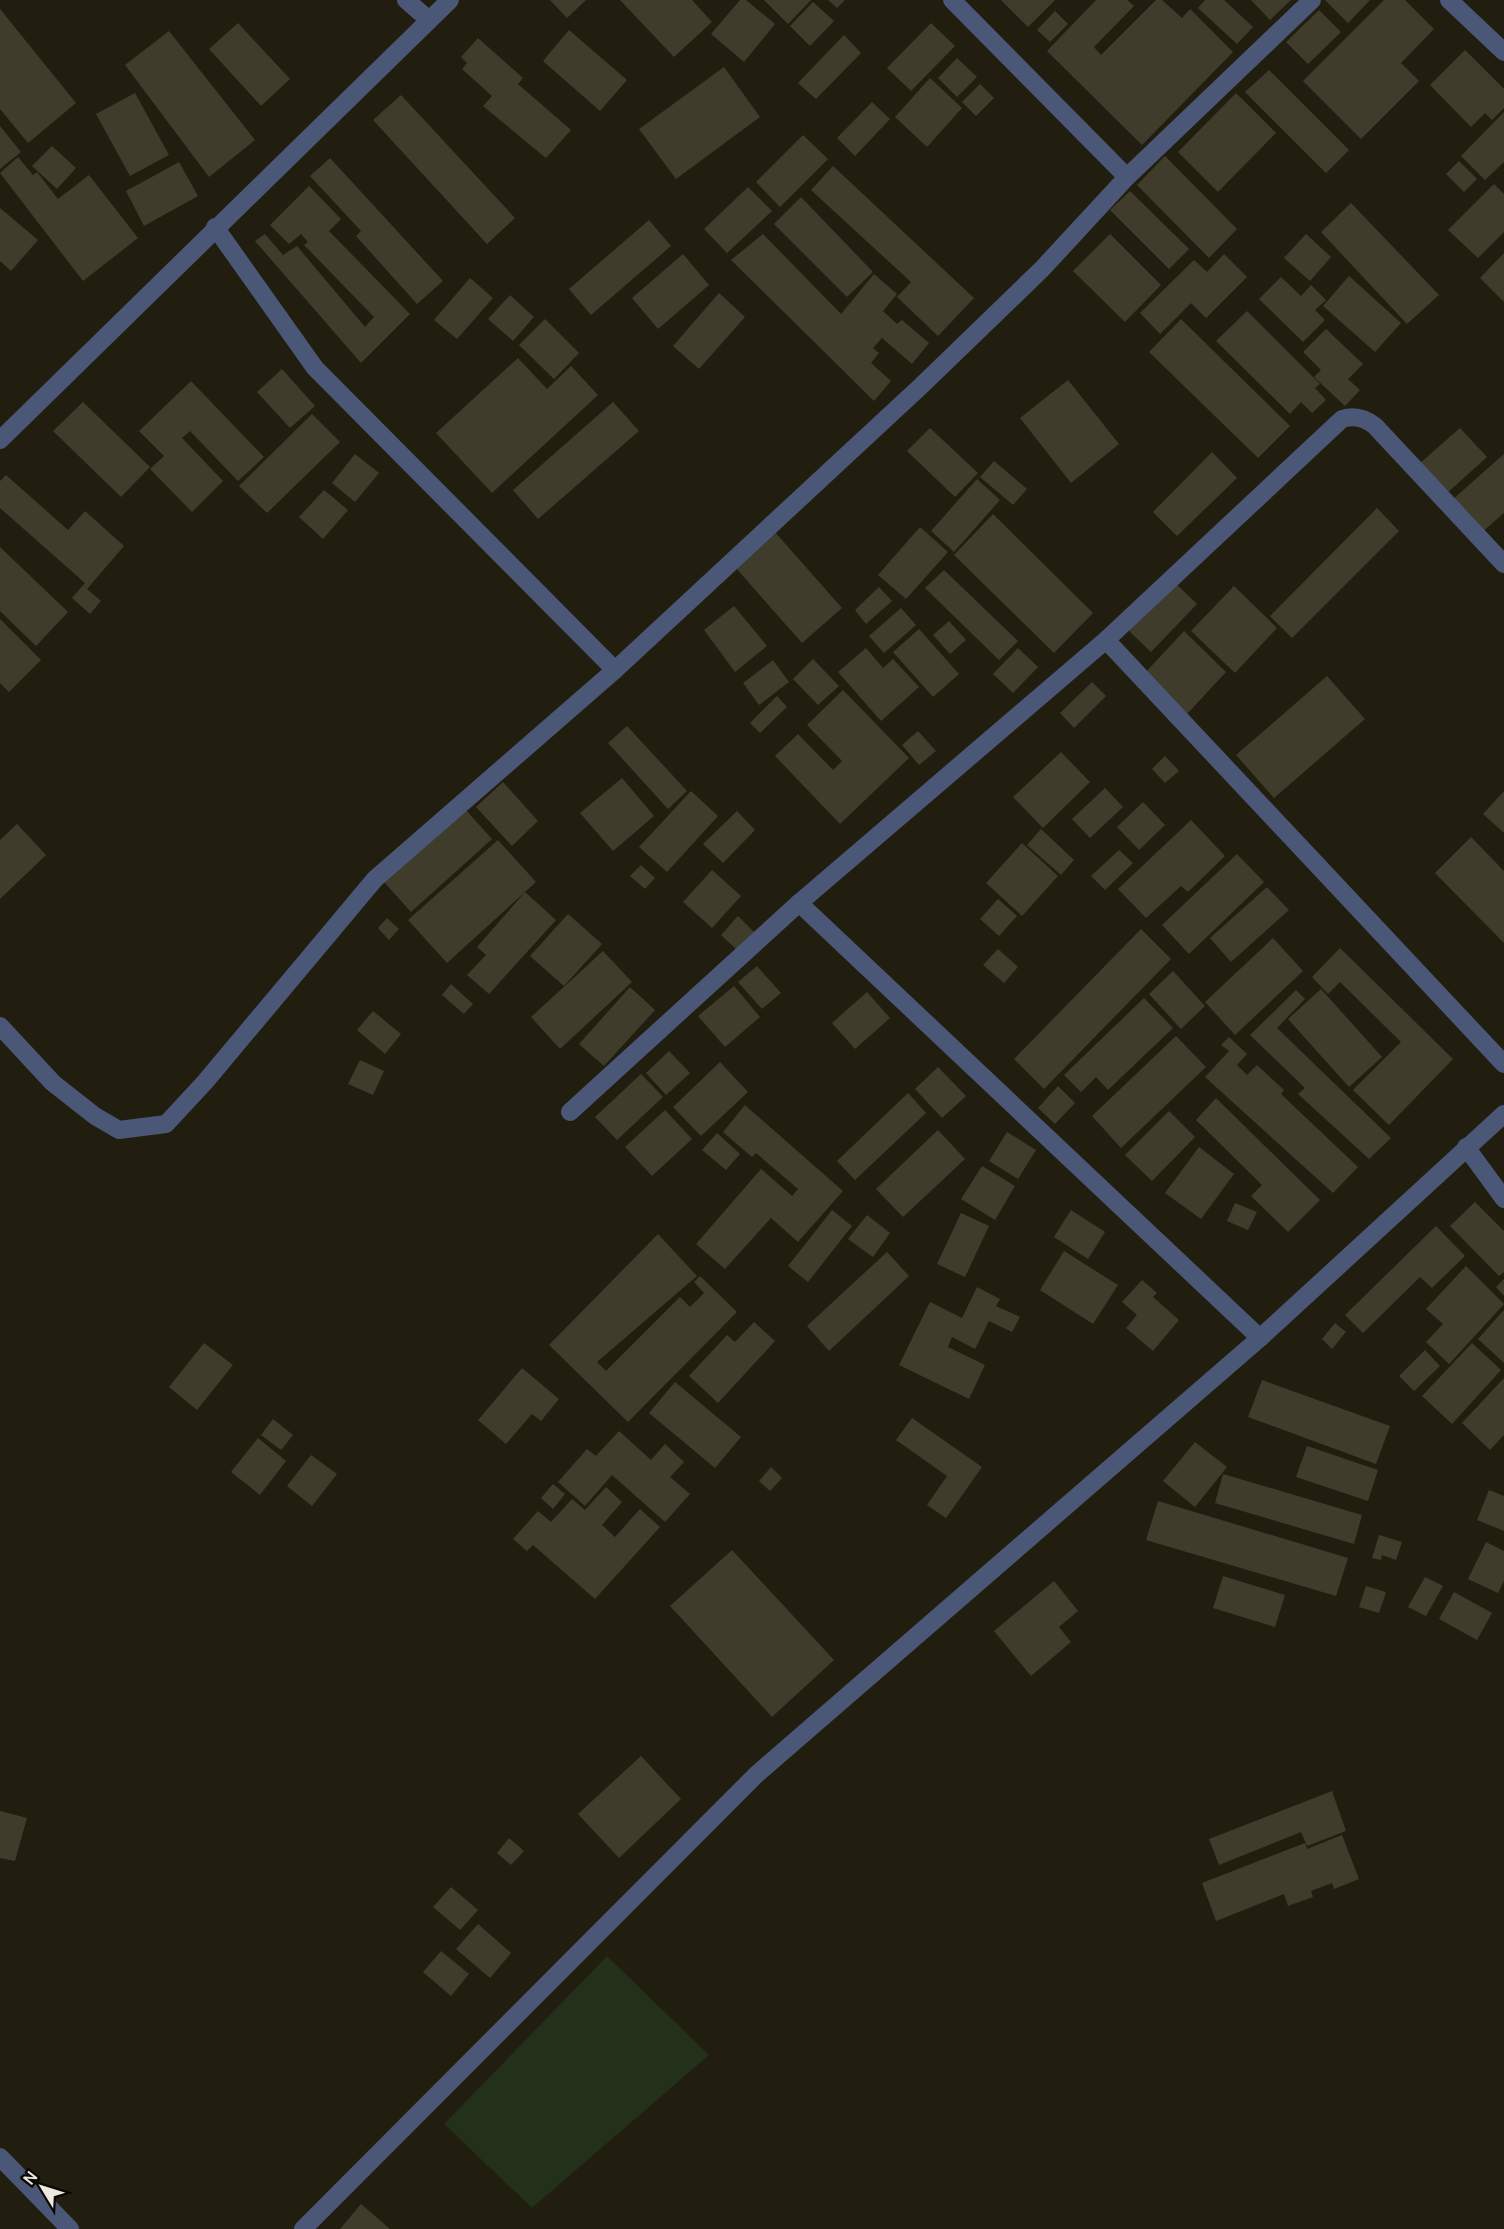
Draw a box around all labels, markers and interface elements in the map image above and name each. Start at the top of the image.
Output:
north arrow [12,2157,72,2217]
text: N [18,2166,42,2189]

